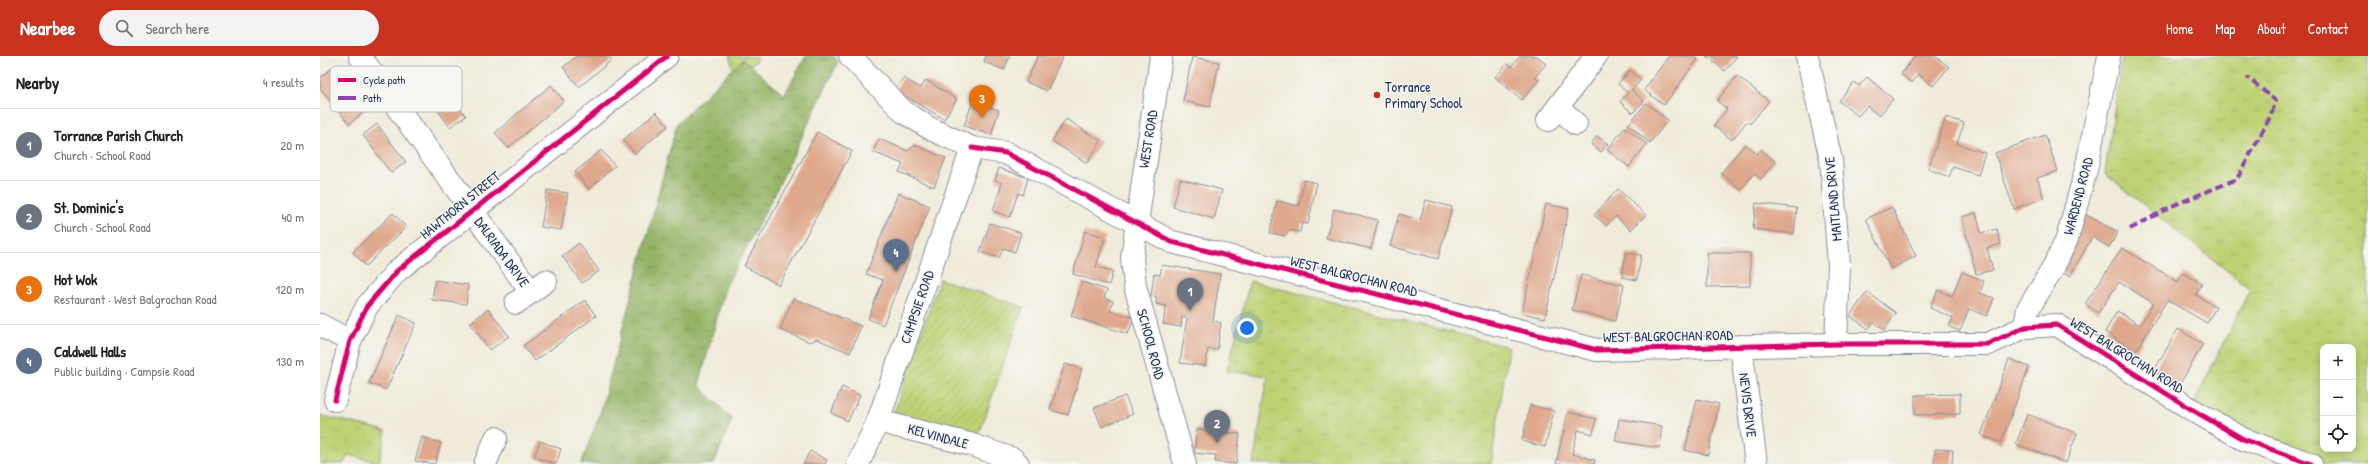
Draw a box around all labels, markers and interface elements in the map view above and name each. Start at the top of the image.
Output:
search box [99,10,379,46]
text: Nearbee [20,15,75,41]
icon: search [113,17,135,39]
text: Search here [145,18,210,39]
text: Home [2166,19,2193,38]
text: Map [2215,19,2235,38]
text: About [2257,19,2286,38]
text: Contact [2308,19,2348,38]
legend [330,66,462,112]
text: Nearby [16,71,59,94]
text: 4 results [263,73,304,91]
text: Cycle path [363,73,406,87]
place label: Torrance Primary School [1385,77,1463,113]
pin: 3 [969,85,995,118]
marker: Torrance Primary School [1372,90,1382,100]
text: Path [363,91,381,105]
street label: WEST ROAD [1134,108,1162,169]
text: Torrance Parish Church [54,125,183,146]
text: 1 [27,136,31,154]
text: 20 m [280,136,304,154]
text: Church · School Road [54,146,151,164]
street label: WARDEND ROAD [2058,155,2097,237]
street label: MAITLAND DRIVE [1819,156,1846,242]
street label: HAWTHORN STREET [416,166,504,243]
text: St. Dominic's [54,197,124,218]
text: 2 [26,208,32,226]
text: 40 m [281,208,304,226]
street label: DALRIADA DRIVE [471,213,534,291]
text: Church · School Road [54,218,151,236]
pin: 4 [883,239,909,272]
street label: WEST BALGROCHAN ROAD [1289,251,1420,301]
street label: CAMPSIE ROAD [895,267,938,346]
text: Hot Wok [54,269,97,290]
pin: 1 [1177,278,1203,311]
text: 3 [26,280,32,298]
text: 120 m [276,280,304,298]
text: Restaurant · West Balgrochan Road [54,290,216,308]
street label: SCHOOL ROAD [1133,307,1170,382]
street label: WEST BALGROCHAN ROAD [2067,312,2188,397]
your location [1237,318,1257,338]
street label: WEST BALGROCHAN ROAD [1603,325,1734,346]
text: Caldwell Halls [54,341,126,362]
map controls [2320,344,2356,452]
button: + [2320,344,2356,380]
text: 4 [27,352,31,370]
text: 130 m [276,352,304,370]
text: Public building · Campsie Road [54,362,194,380]
street label: NEVIS DRIVE [1735,372,1762,438]
button: − [2320,380,2356,416]
pin: 2 [1204,410,1230,443]
button: locate [2320,416,2356,452]
street label: KELVINDALE [906,418,971,453]

